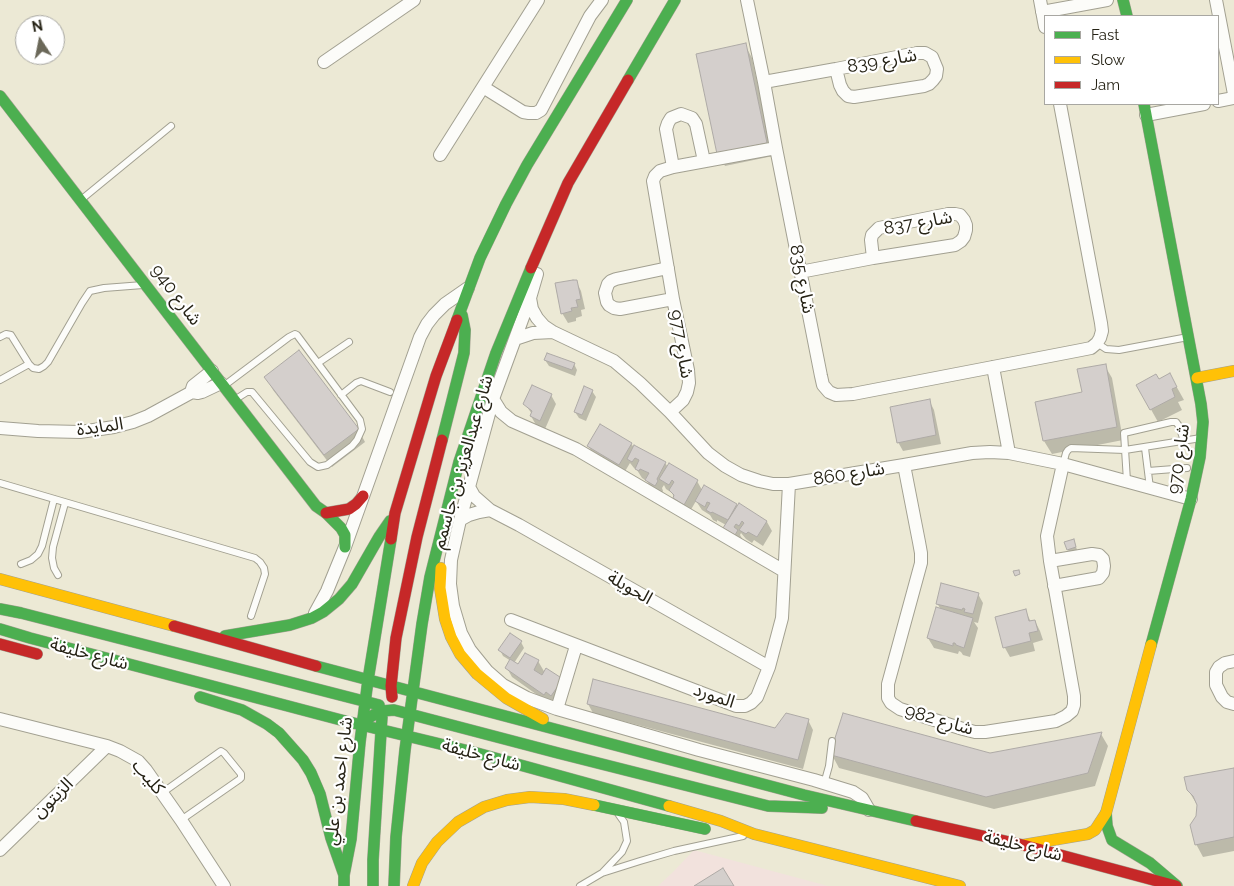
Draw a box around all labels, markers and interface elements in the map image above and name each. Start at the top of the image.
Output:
north arrow [15,15,65,65]
legend [1044,15,1219,105]
text: N [31,17,44,35]
text: Fast [1091,26,1119,44]
street label: شارع 839 [845,44,919,78]
text: Slow [1091,51,1125,69]
text: Jam [1091,76,1120,94]
street label: شارع 837 [882,206,954,240]
street label: شارع 835 [785,243,819,315]
street label: شارع 940 [146,260,206,330]
street label: شارع 977 [664,308,698,380]
street label: شارع عبدالعزيز بن جاسمم [428,373,498,551]
street label: المايدة [75,413,125,441]
street label: شارع 970 [1163,423,1195,495]
street label: شارع 860 [812,458,886,490]
street label: الحويلة [604,567,656,609]
street label: شارع خليفة [48,633,130,675]
street label: المورد [690,679,738,713]
street label: شارع 982 [902,700,976,740]
street label: شارع احمد بن علي [320,715,358,847]
street label: شارع خليفة [440,734,522,776]
street label: كليب [127,755,169,799]
street label: الزيتون [28,773,78,823]
street label: شارع خليفة [982,826,1064,866]

